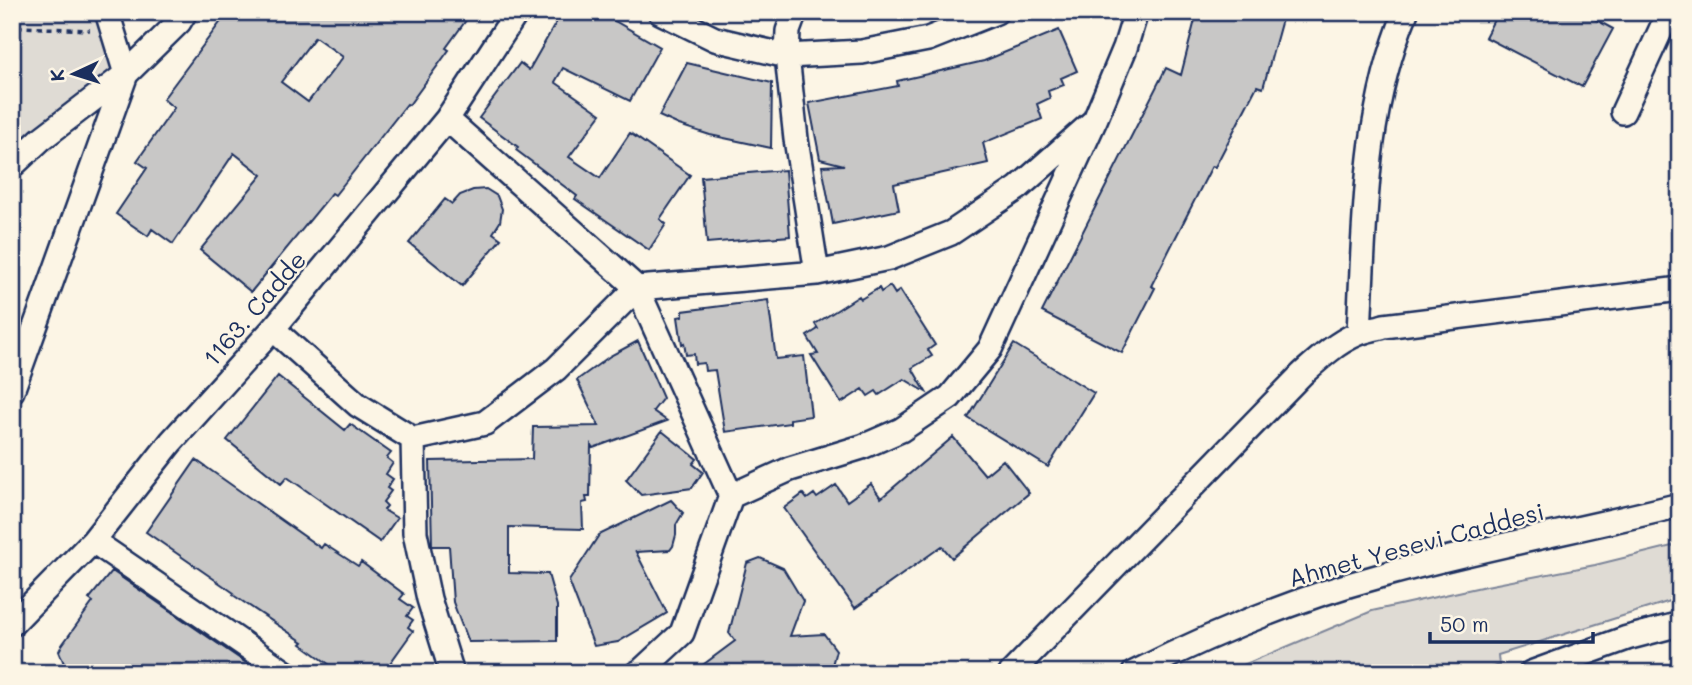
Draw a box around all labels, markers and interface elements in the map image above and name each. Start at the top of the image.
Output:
north arrow [38,38,108,108]
text: K [44,68,69,82]
street label: 1163. Cadde [196,244,312,372]
street label: Ahmet Yesevi Caddesi [1285,495,1547,593]
scale bar [1430,601,1592,645]
text: 50 m [1440,610,1489,637]

